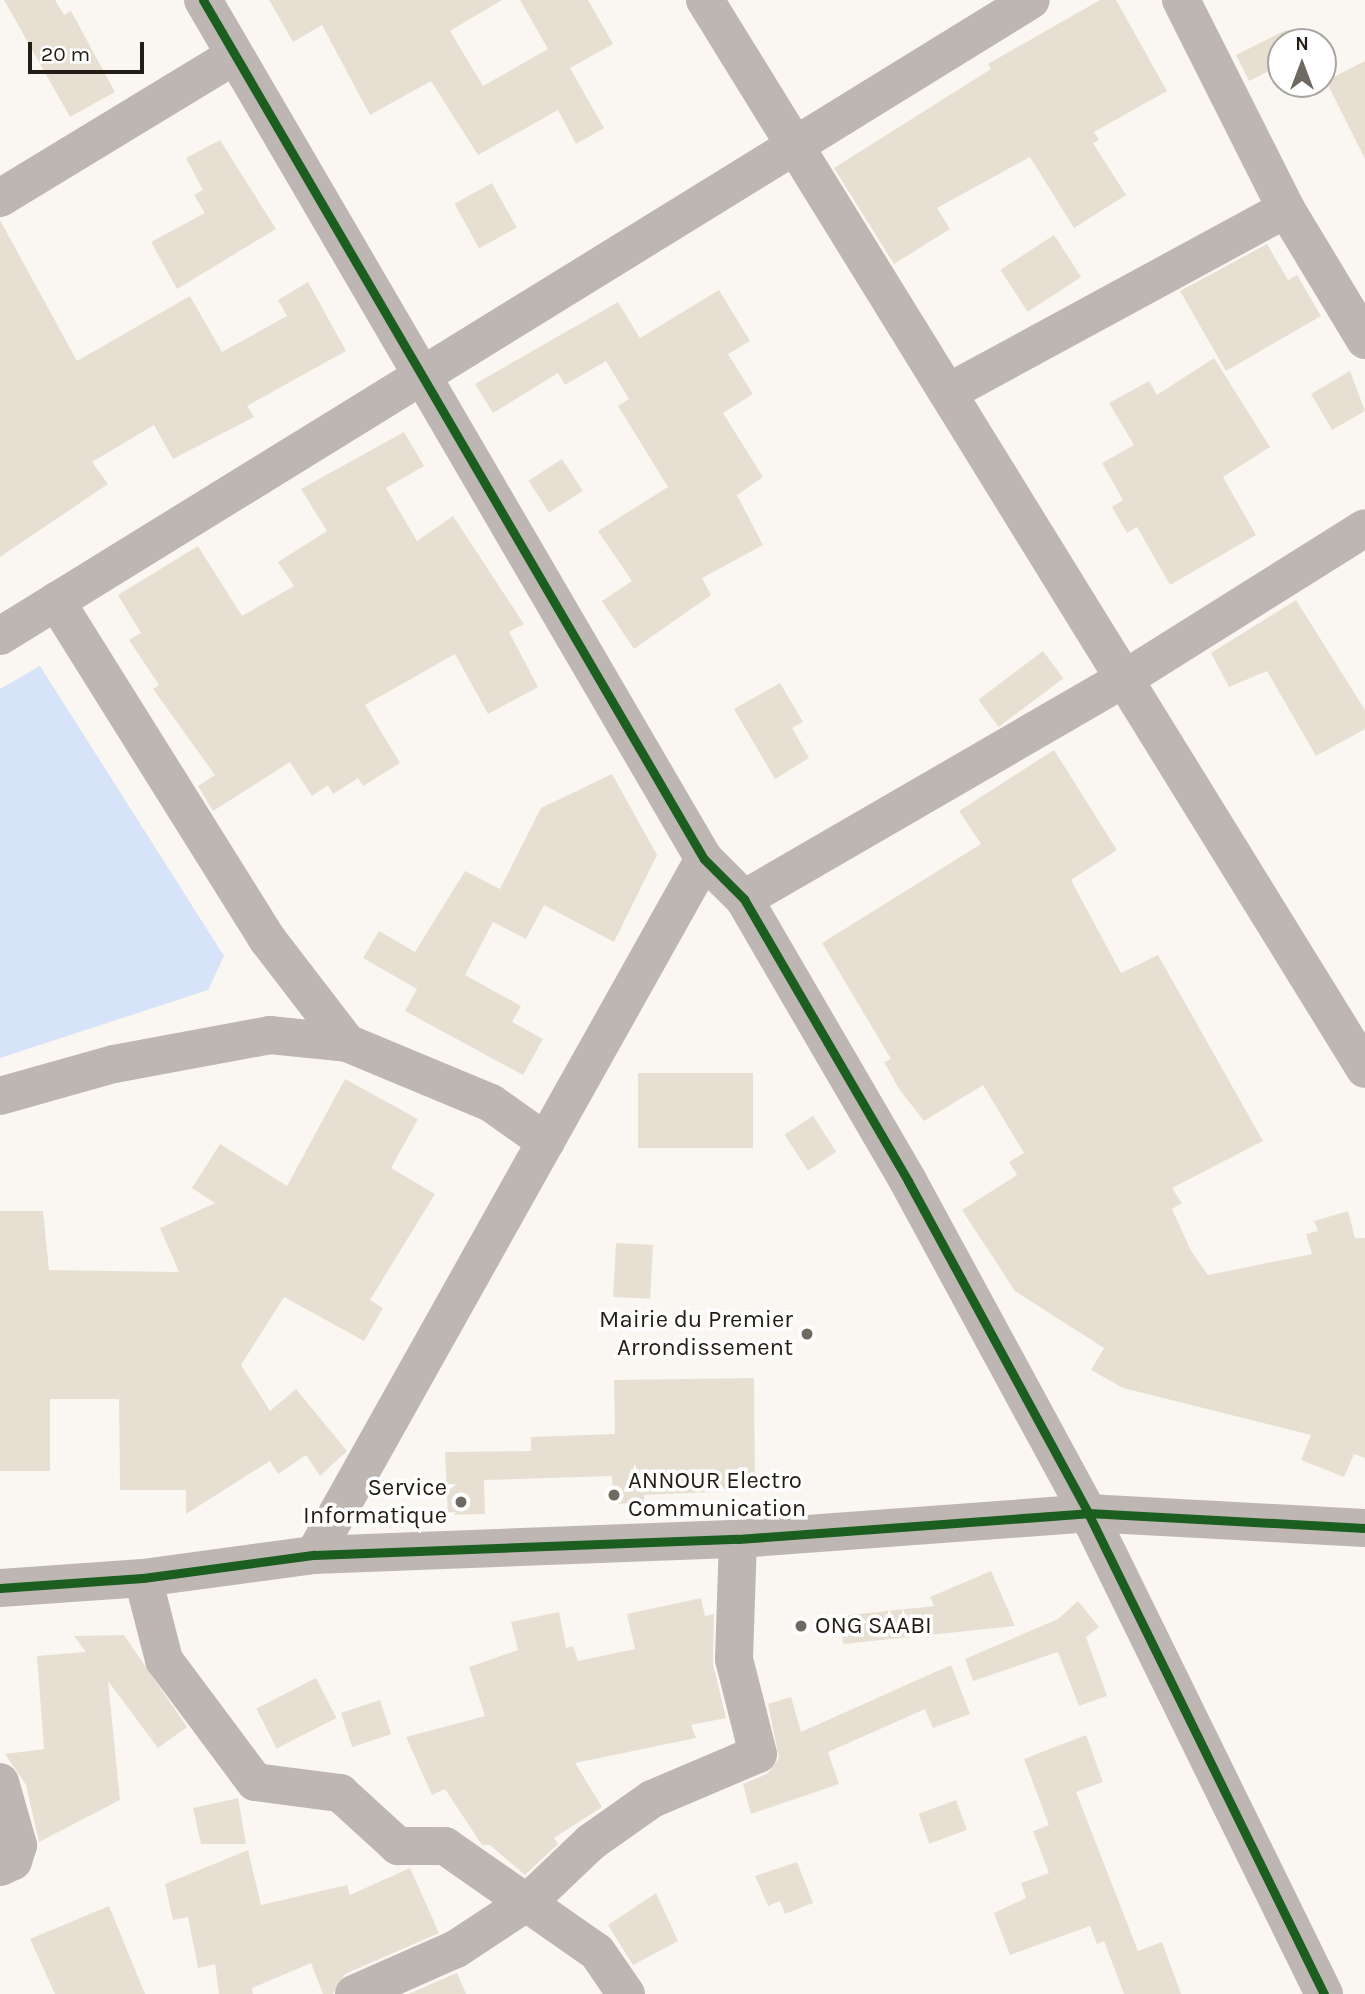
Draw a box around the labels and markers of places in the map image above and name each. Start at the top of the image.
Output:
place label: Mairie du Premier Arrondissement [599,1306,793,1362]
marker: Mairie du Premier Arrondissement [799,1326,815,1342]
place label: ANNOUR Electro Communication [628,1467,806,1523]
place label: Service Informatique [303,1474,447,1530]
marker: ANNOUR Electro Communication [606,1487,622,1503]
marker: Service Informatique [453,1494,469,1510]
place label: ONG SAABI [815,1612,932,1640]
marker: ONG SAABI [793,1618,809,1634]

